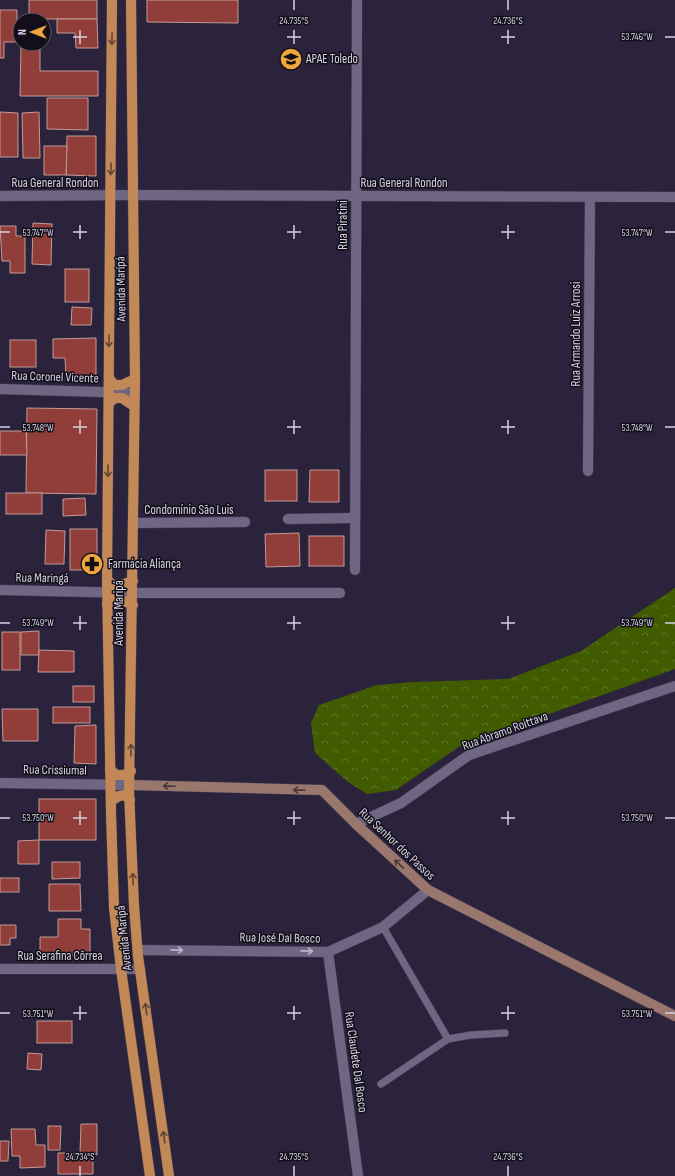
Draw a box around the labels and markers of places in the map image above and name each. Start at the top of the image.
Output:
school or university icon: APAE Toledo [278,46,304,72]
place label: APAE Toledo [305,51,358,67]
pharmacy icon: Farmácia Aliança [79,551,105,577]
place label: Farmácia Aliança [108,556,181,572]

